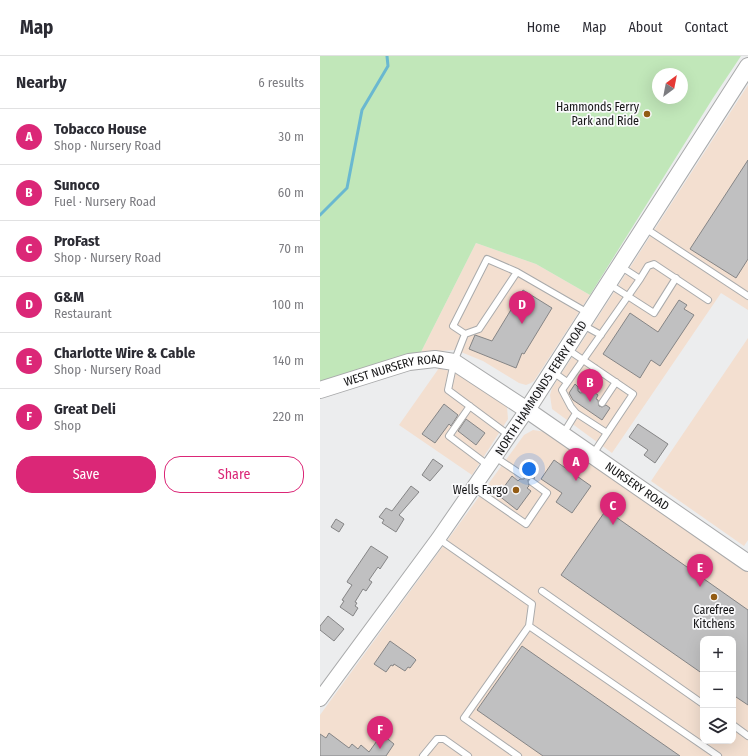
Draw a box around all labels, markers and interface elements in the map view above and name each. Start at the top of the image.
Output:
text: Map [20,16,53,39]
text: Home [527,19,560,36]
text: Map [582,19,606,36]
text: About [628,19,663,36]
text: Contact [685,19,728,36]
north arrow [652,68,688,104]
text: Nearby [16,72,67,93]
text: 6 results [258,75,304,90]
place label: Hammonds Ferry Park and Ride [556,100,640,128]
marker: Hammonds Ferry Park and Ride [642,109,652,119]
text: Tobacco House [54,120,147,138]
text: A [25,129,33,144]
text: 30 m [278,129,304,144]
text: Shop · Nursery Road [54,138,161,153]
text: Sunoco [54,176,100,194]
text: B [25,185,33,200]
text: 60 m [278,185,304,200]
text: Fuel · Nursery Road [54,194,156,209]
text: ProFast [54,232,100,250]
text: C [26,241,32,256]
text: 70 m [279,241,304,256]
text: Shop · Nursery Road [54,250,161,265]
text: G&M [54,288,84,306]
pin: D [509,291,535,324]
text: D [25,297,33,312]
text: 100 m [272,297,304,312]
text: Restaurant [54,306,112,321]
street label: NORTH HAMMONDS FERRY ROAD [492,318,590,458]
text: Charlotte Wire & Cable [54,344,195,362]
street label: WEST NURSERY ROAD [342,352,445,389]
text: E [26,353,32,368]
text: 140 m [273,353,304,368]
text: Shop · Nursery Road [54,362,161,377]
pin: B [577,369,603,402]
text: Great Deli [54,400,116,418]
text: F [26,409,32,424]
text: 220 m [273,409,304,424]
text: Shop [54,418,81,433]
pin: A [563,448,589,481]
button: Save [16,456,156,493]
button: Share [164,456,304,493]
your location [519,459,539,479]
street label: NURSERY ROAD [602,459,672,513]
place label: Wells Fargo [453,483,508,497]
marker: Wells Fargo [511,485,521,495]
pin: C [600,492,626,525]
pin: E [687,554,713,587]
marker: Carefree Kitchens [709,592,719,602]
place label: Carefree Kitchens [693,603,735,631]
map controls [700,636,736,744]
button: + [700,636,736,672]
button: − [700,672,736,708]
button: layers [700,708,736,744]
pin: F [367,716,393,749]

